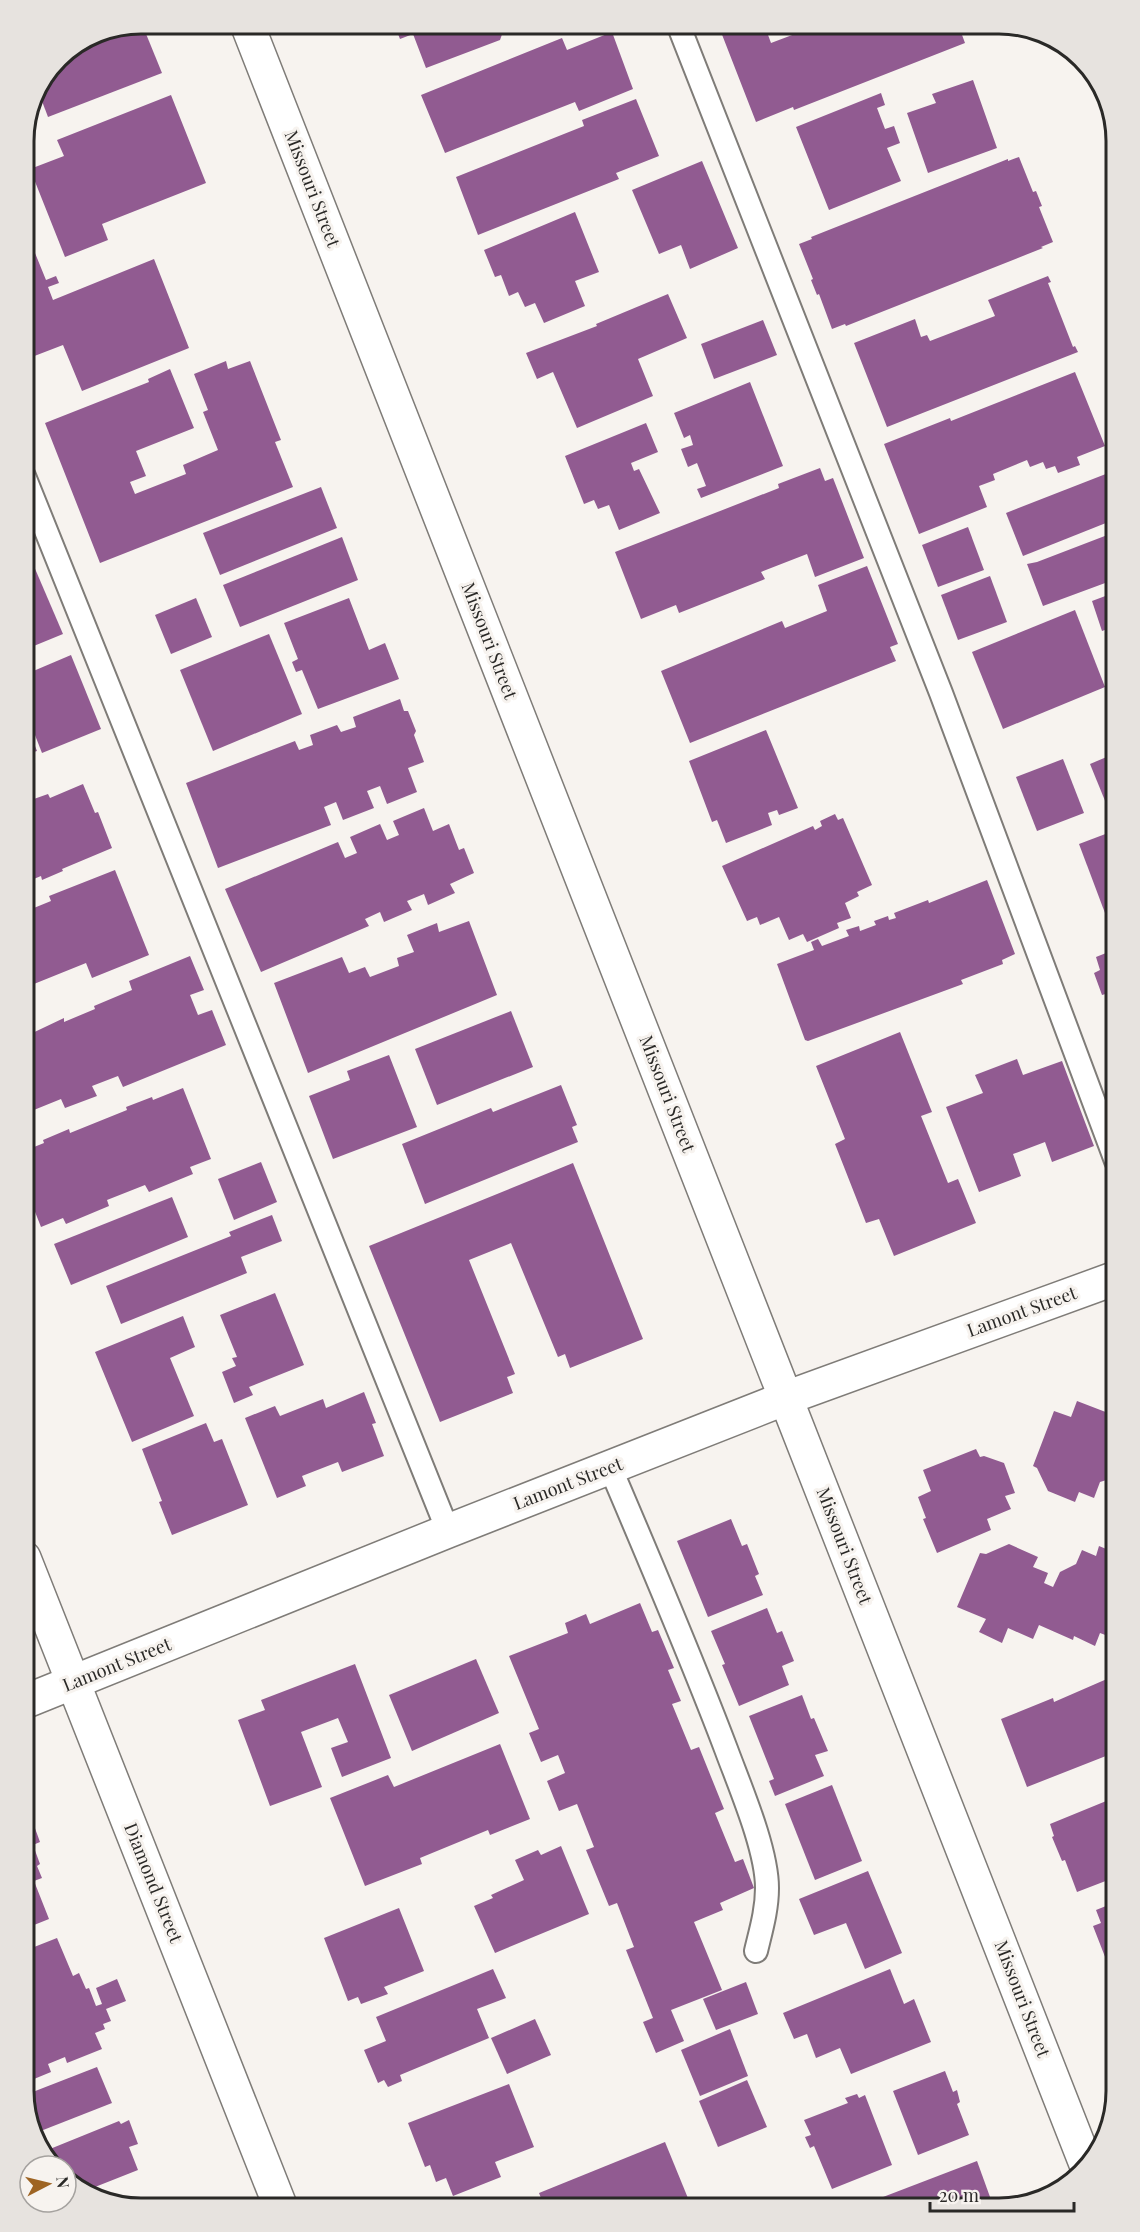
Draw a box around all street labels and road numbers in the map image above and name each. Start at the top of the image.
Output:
street label: Missouri Street [280,127,346,251]
street label: Missouri Street [457,579,523,703]
street label: Missouri Street [635,1032,701,1156]
street label: Lamont Street [964,1280,1080,1342]
street label: Lamont Street [510,1451,626,1515]
street label: Missouri Street [812,1484,878,1608]
street label: Lamont Street [59,1631,175,1697]
street label: Diamond Street [119,1819,189,1947]
street label: Missouri Street [990,1937,1056,2061]

